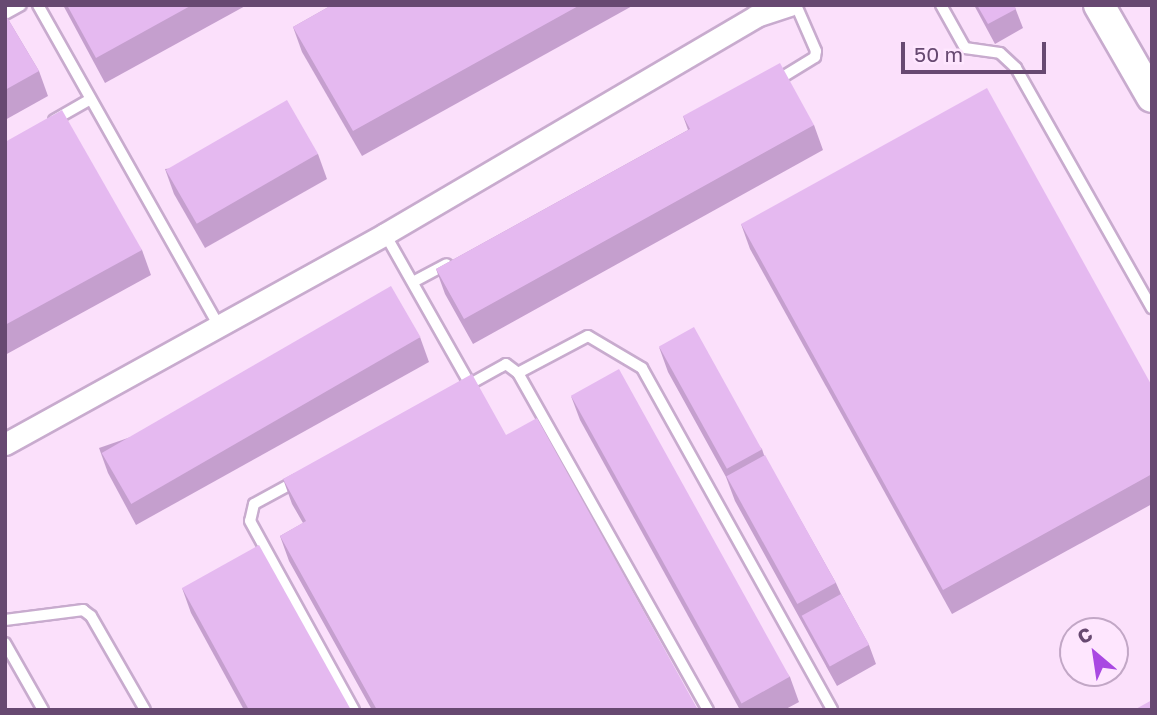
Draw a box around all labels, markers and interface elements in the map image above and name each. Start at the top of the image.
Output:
scale bar [905,28,1050,72]
text: 50 m [914,41,963,67]
north arrow [1059,617,1129,687]
text: С [1073,622,1096,648]

